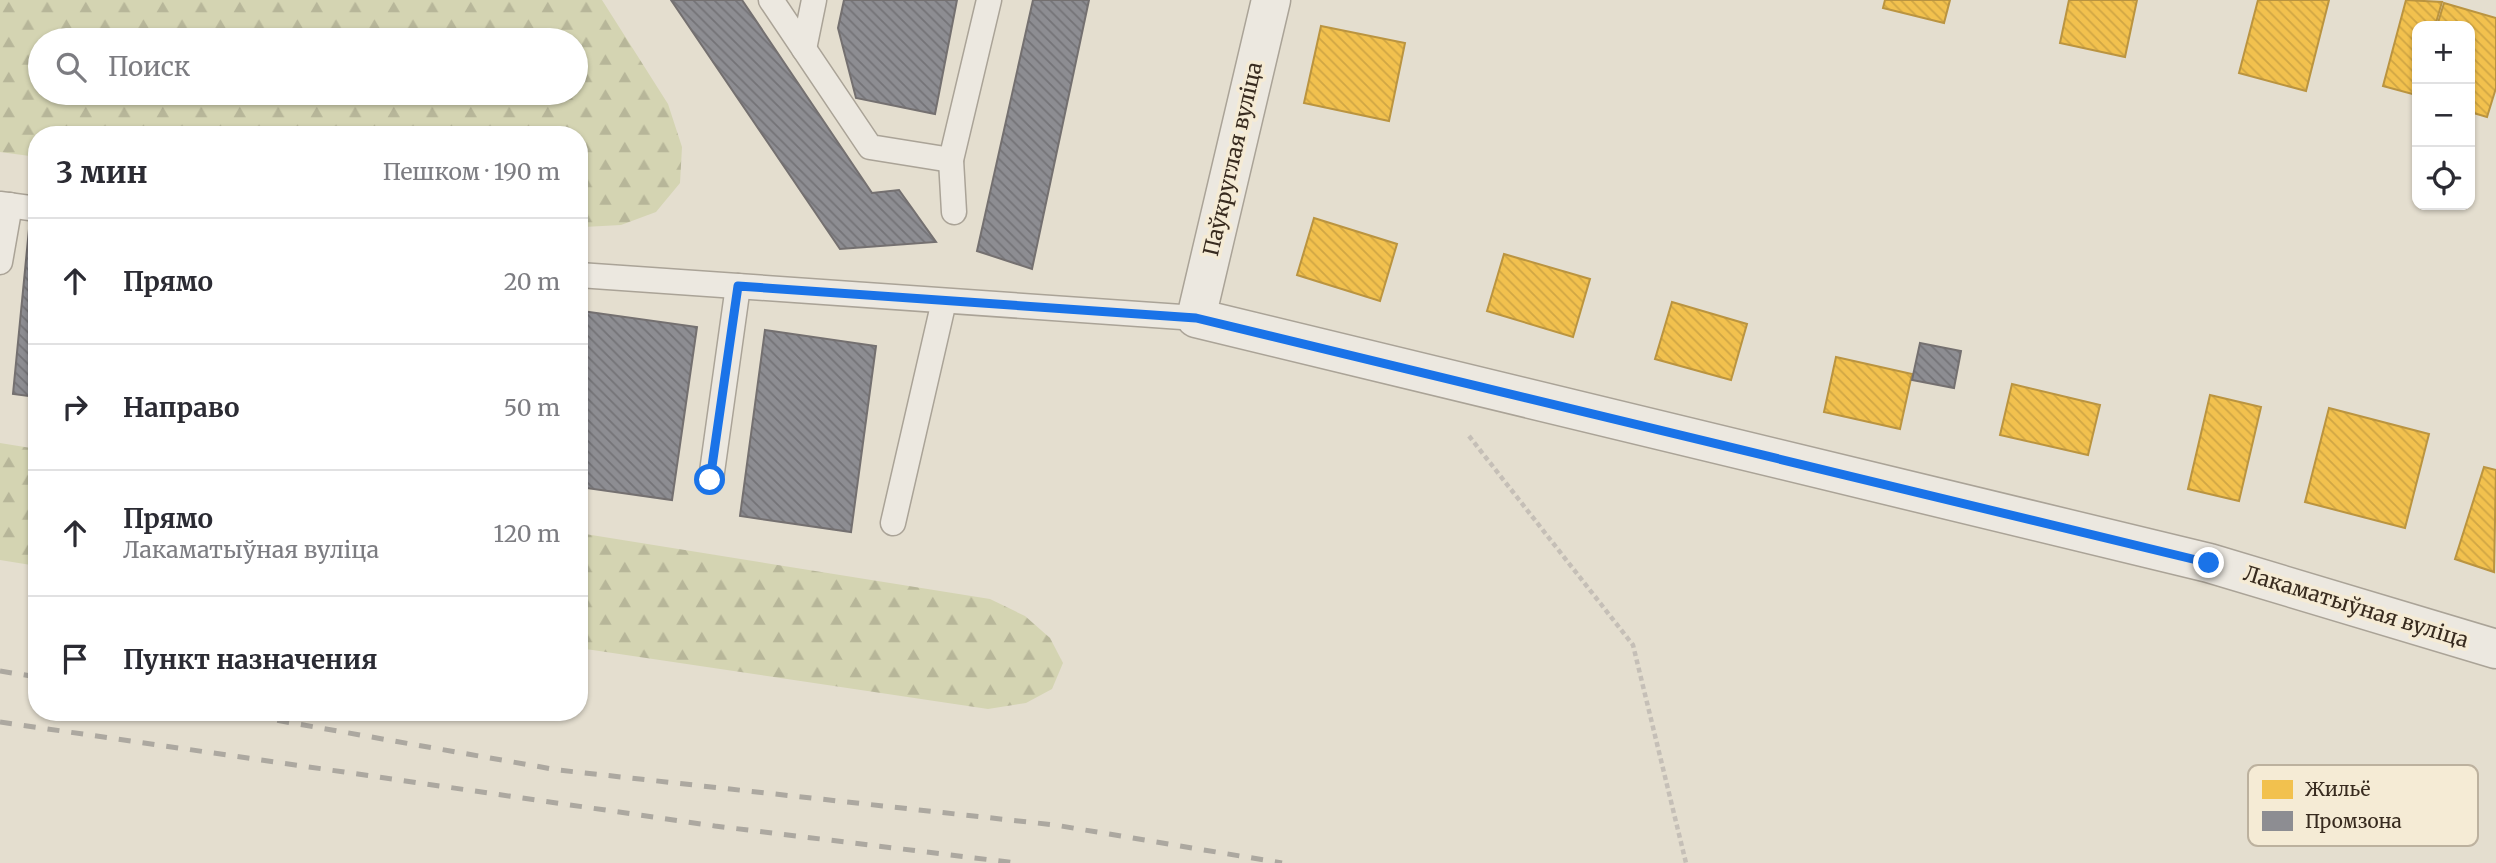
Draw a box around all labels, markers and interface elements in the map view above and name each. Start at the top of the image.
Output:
map controls [2412,21,2475,210]
button: + [2412,21,2475,84]
search box [28,28,588,105]
icon: search [52,48,90,86]
text: Поиск [108,50,190,83]
street label: Паўкруглая вуліца [1197,59,1268,259]
button: − [2412,84,2475,147]
button: locate [2412,147,2475,210]
text: 3 мин [56,153,148,191]
text: Пешком · 190 m [383,157,560,186]
icon: ahead [56,262,94,300]
text: Прямо [123,265,213,298]
text: 20 m [504,267,560,296]
icon: right [56,388,94,426]
text: Направо [123,391,240,424]
text: 50 m [504,393,560,422]
route start [694,464,725,495]
text: Прямо [123,502,213,535]
icon: ahead [56,514,94,552]
text: 120 m [494,519,560,548]
text: Лакаматыўная вуліца [123,535,379,564]
route end [2193,547,2224,578]
street label: Лакаматыўная вуліца [2240,559,2472,654]
icon: arrive [56,640,94,678]
text: Пункт назначения [123,643,377,676]
legend [2248,765,2478,846]
text: Жильё [2305,777,2370,801]
text: Промзона [2305,809,2402,833]

